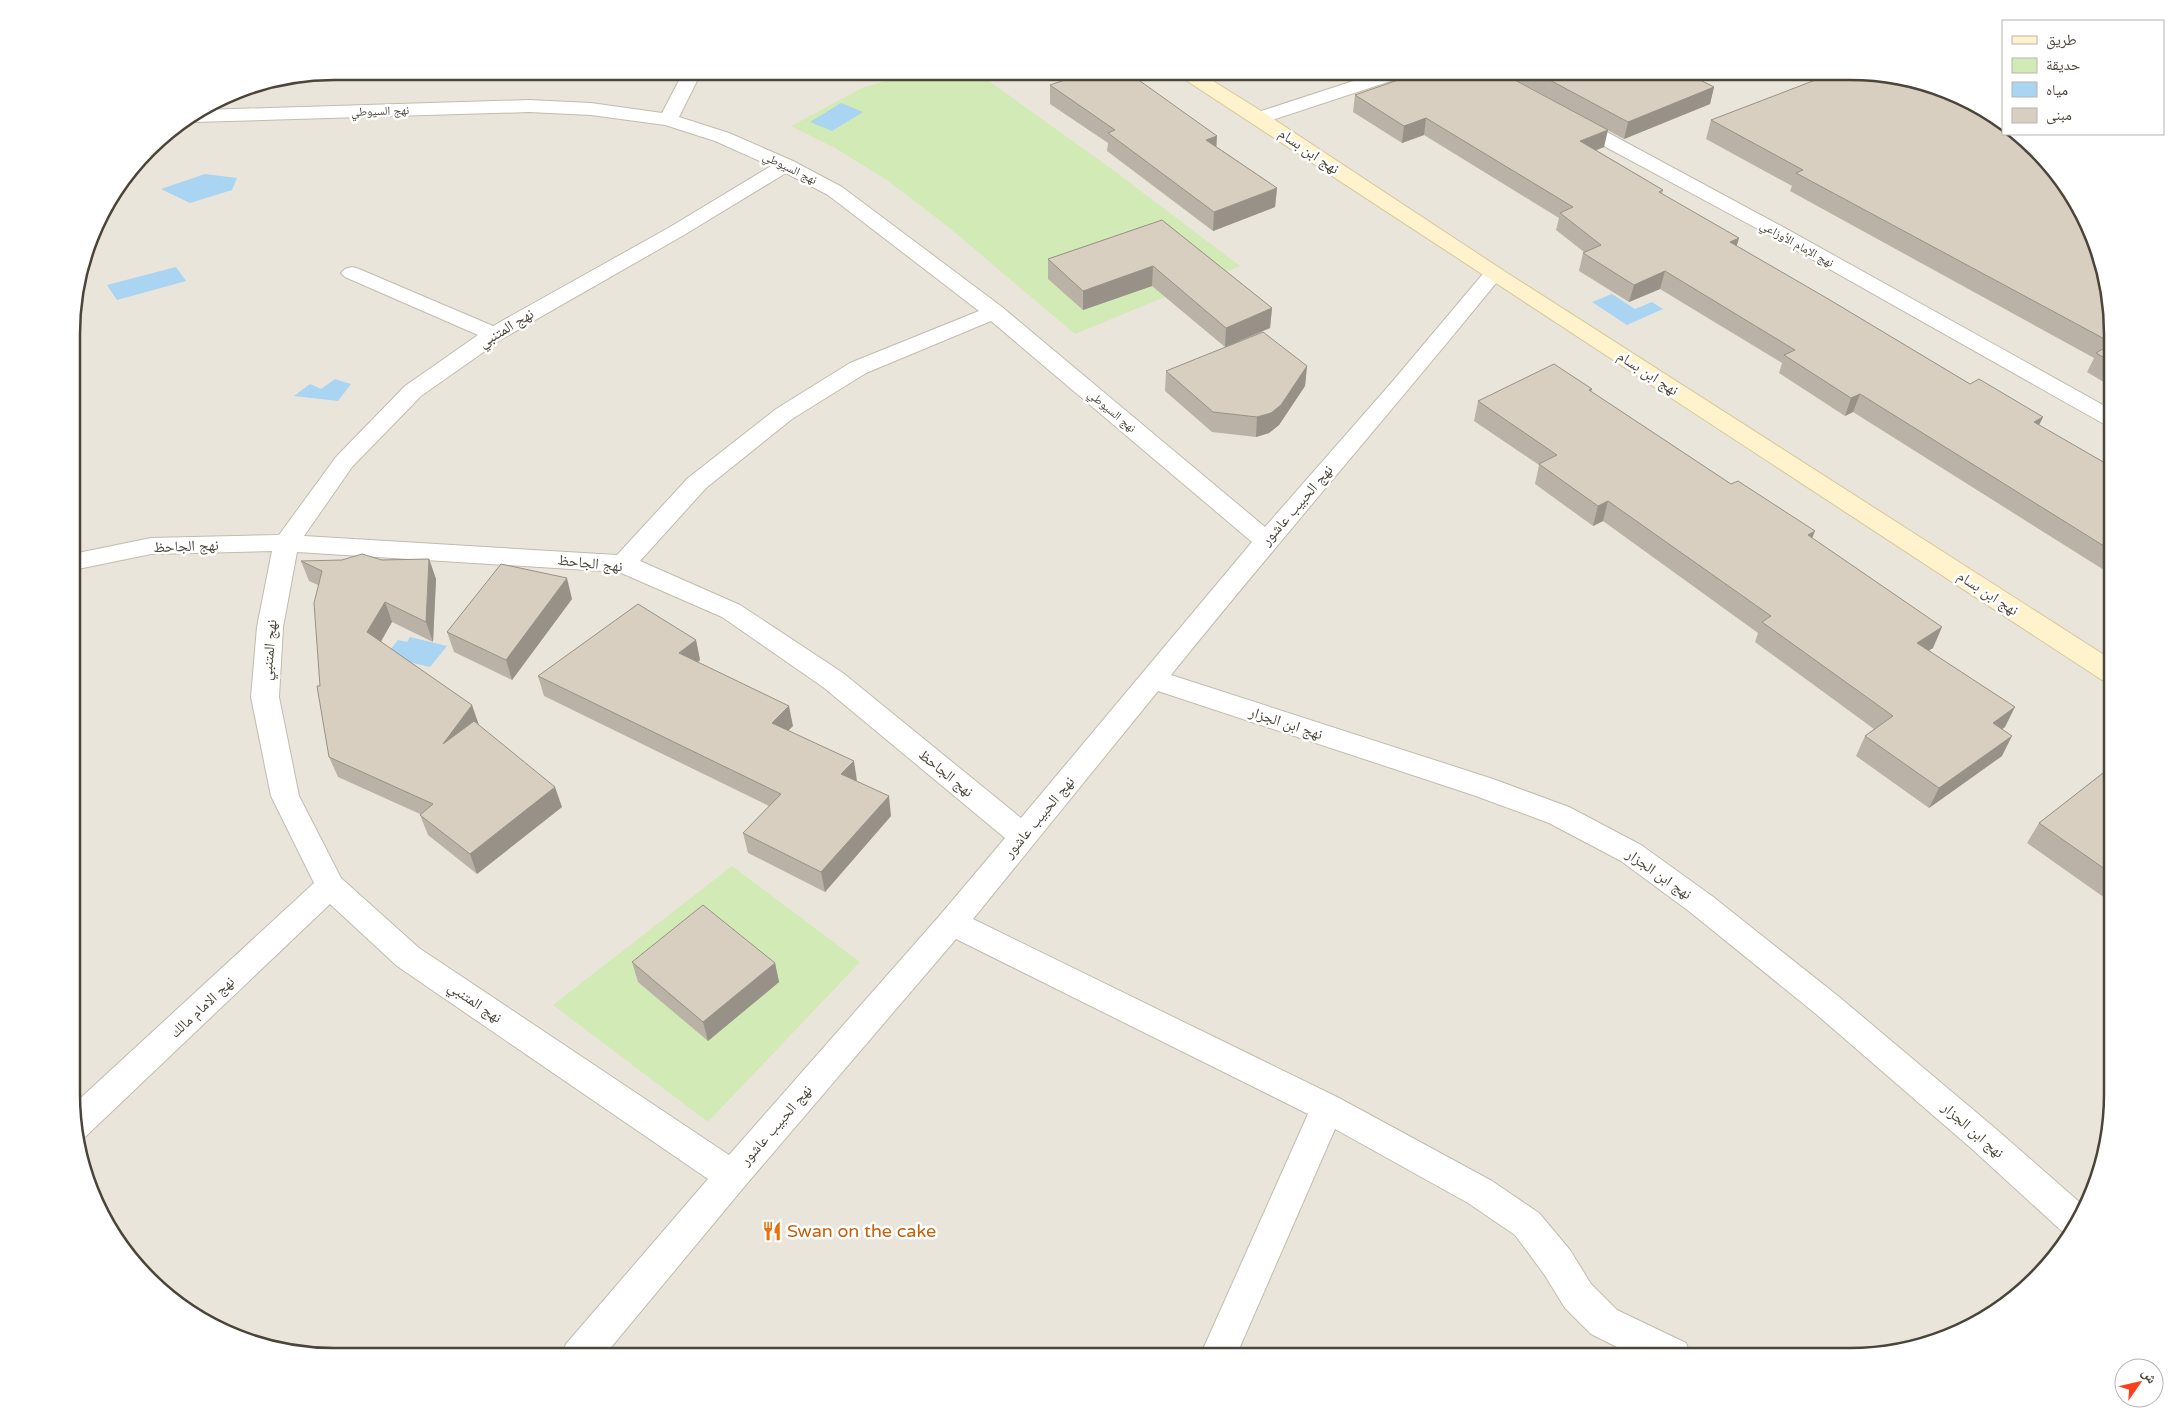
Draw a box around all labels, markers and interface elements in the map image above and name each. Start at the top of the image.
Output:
legend [2002,20,2164,135]
text: طريق [2046,31,2077,50]
text: حديقة [2046,56,2081,74]
text: مياه [2046,81,2068,99]
street label: نهج السيوطي [351,103,410,122]
text: مبنى [2046,106,2072,125]
street label: نهج ابن بسام [1275,124,1343,179]
street label: نهج السيوطي [759,149,819,190]
street label: نهج الإمام الأوزاعي [1756,218,1836,273]
street label: نهج المتنبي [475,305,538,354]
street label: نهج ابن بسام [1613,347,1682,400]
street label: نهج السيوطي [1083,387,1139,437]
street label: نهج الحبيب عاشور [1257,461,1338,550]
street label: نهج الجاحظ [153,536,219,557]
street label: نهج الجاحظ [556,551,623,576]
street label: نهج ابن بسام [1953,567,2022,620]
street label: نهج المتنبي [257,619,283,681]
street label: نهج ابن الجزار [1246,702,1325,744]
street label: نهج الجاحظ [914,745,977,801]
street label: نهج الحبيب عاشور [999,773,1079,863]
street label: نهج ابن الجزار [1621,844,1695,904]
street label: نهج الامام مالك [166,973,239,1042]
street label: نهج المتنبي [443,977,505,1029]
street label: نهج الحبيب عاشور [736,1081,817,1170]
street label: نهج ابن الجزار [1937,1098,2008,1163]
restaurant icon: Swan on the cake [761,1220,783,1242]
place label: Swan on the cake [787,1220,936,1242]
north arrow [2114,1358,2164,1408]
text: ش [2138,1365,2161,1387]

